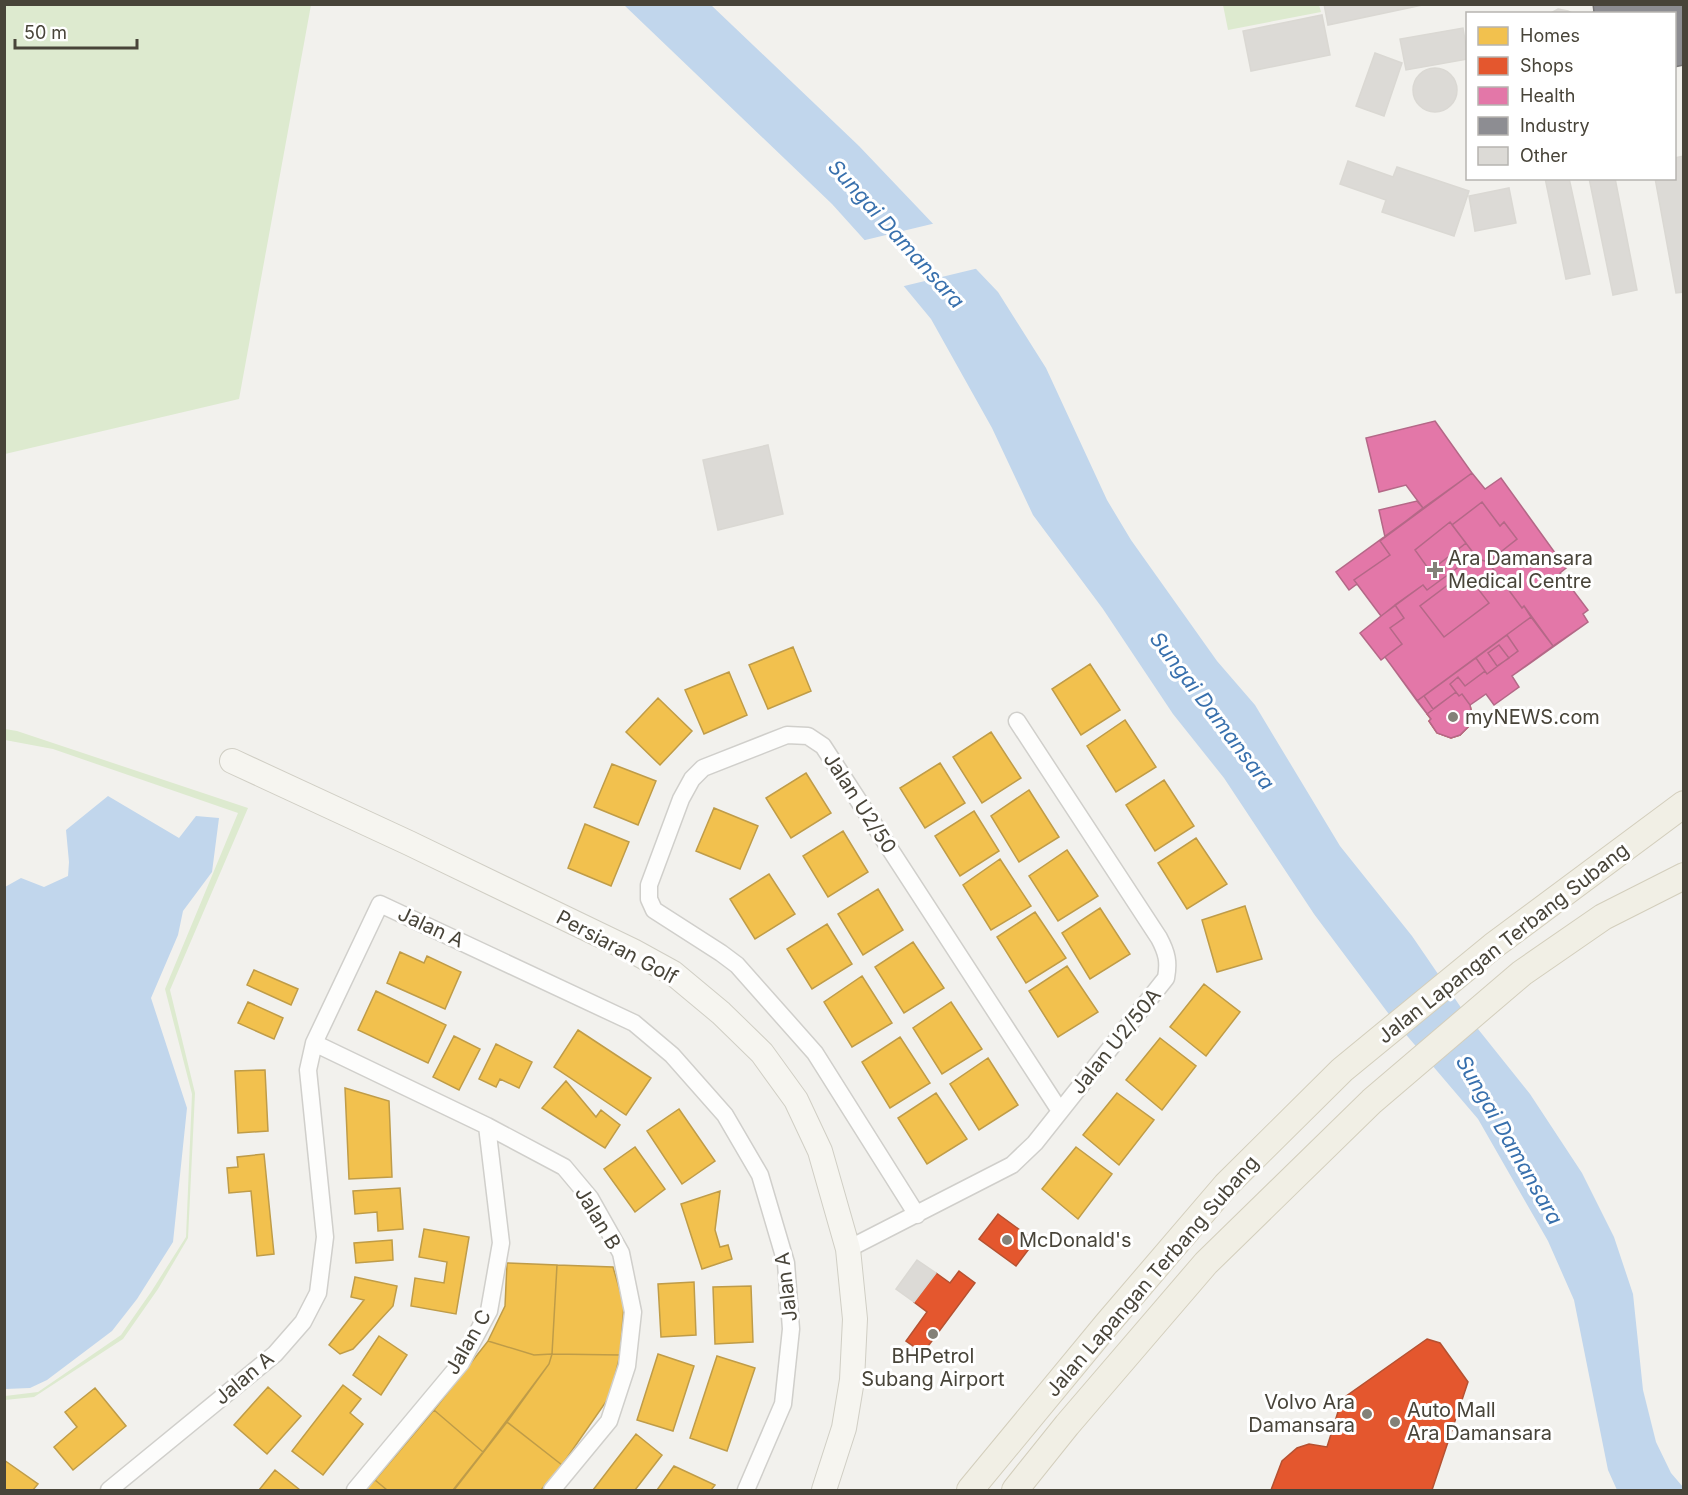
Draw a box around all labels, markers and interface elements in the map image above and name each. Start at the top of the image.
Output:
scale bar [15,12,136,50]
legend [1466,12,1676,180]
text: 50 m [24,22,67,43]
text: Homes [1520,25,1580,46]
text: Shops [1520,55,1574,76]
text: Health [1520,85,1575,106]
text: Industry [1520,115,1590,136]
text: Other [1520,145,1568,166]
water label: Sungai Damansara [823,154,970,313]
place label: Ara Damansara Medical Centre [1448,546,1593,593]
marker: Ara Damansara Medical Centre [1426,561,1444,579]
water label: Sungai Damansara [1145,627,1280,795]
place label: myNEWS.com [1465,705,1600,729]
marker: myNEWS.com [1446,710,1460,724]
street label: Jalan U2/50 [819,748,901,858]
street label: Jalan Lapangan Terbang Subang [1373,838,1633,1048]
street label: Jalan A [394,901,468,953]
street label: Persiaran Golf [552,905,682,989]
street label: Jalan U2/50A [1066,983,1166,1099]
water label: Sungai Damansara [1451,1051,1568,1229]
street label: Jalan Lapangan Terbang Subang [1041,1150,1263,1402]
street label: Jalan B [570,1182,626,1254]
place label: McDonald's [1019,1228,1132,1252]
marker: McDonald's [1000,1233,1014,1247]
street label: Jalan A [770,1251,802,1323]
street label: Jalan C [440,1305,496,1379]
marker: BHPetrol Subang Airport [926,1327,940,1341]
place label: BHPetrol Subang Airport [861,1344,1005,1391]
street label: Jalan A [209,1346,279,1410]
place label: Volvo Ara Damansara [1248,1390,1355,1437]
place label: Auto Mall Ara Damansara [1407,1398,1552,1445]
marker: Volvo Ara Damansara [1360,1407,1374,1421]
marker: Auto Mall Ara Damansara [1388,1415,1402,1429]

